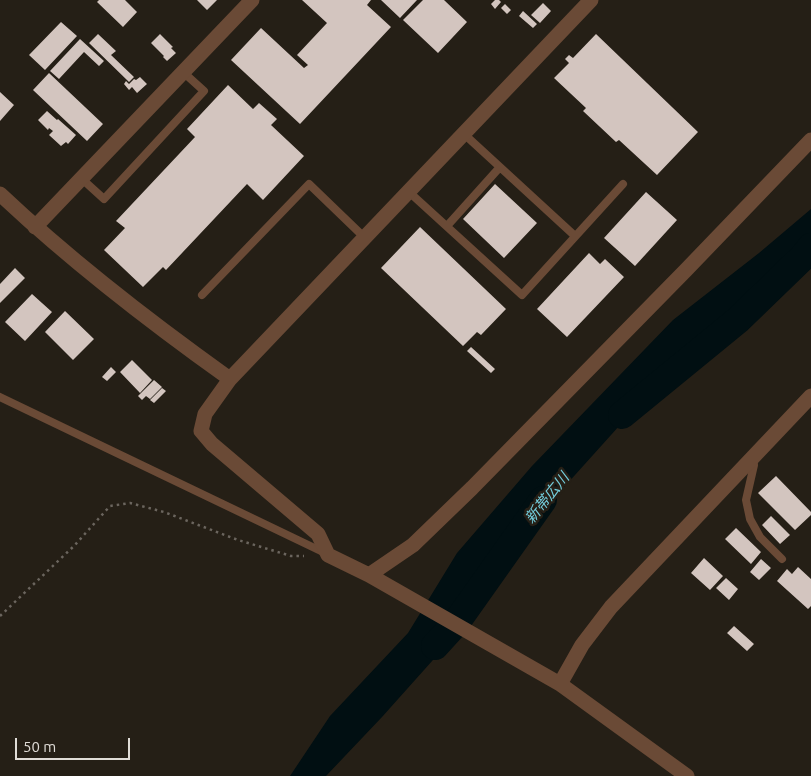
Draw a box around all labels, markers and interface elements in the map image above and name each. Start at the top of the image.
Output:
water label: 新帯広川 [521,469,573,527]
scale bar [18,728,132,760]
text: 50 m [23,738,56,755]

